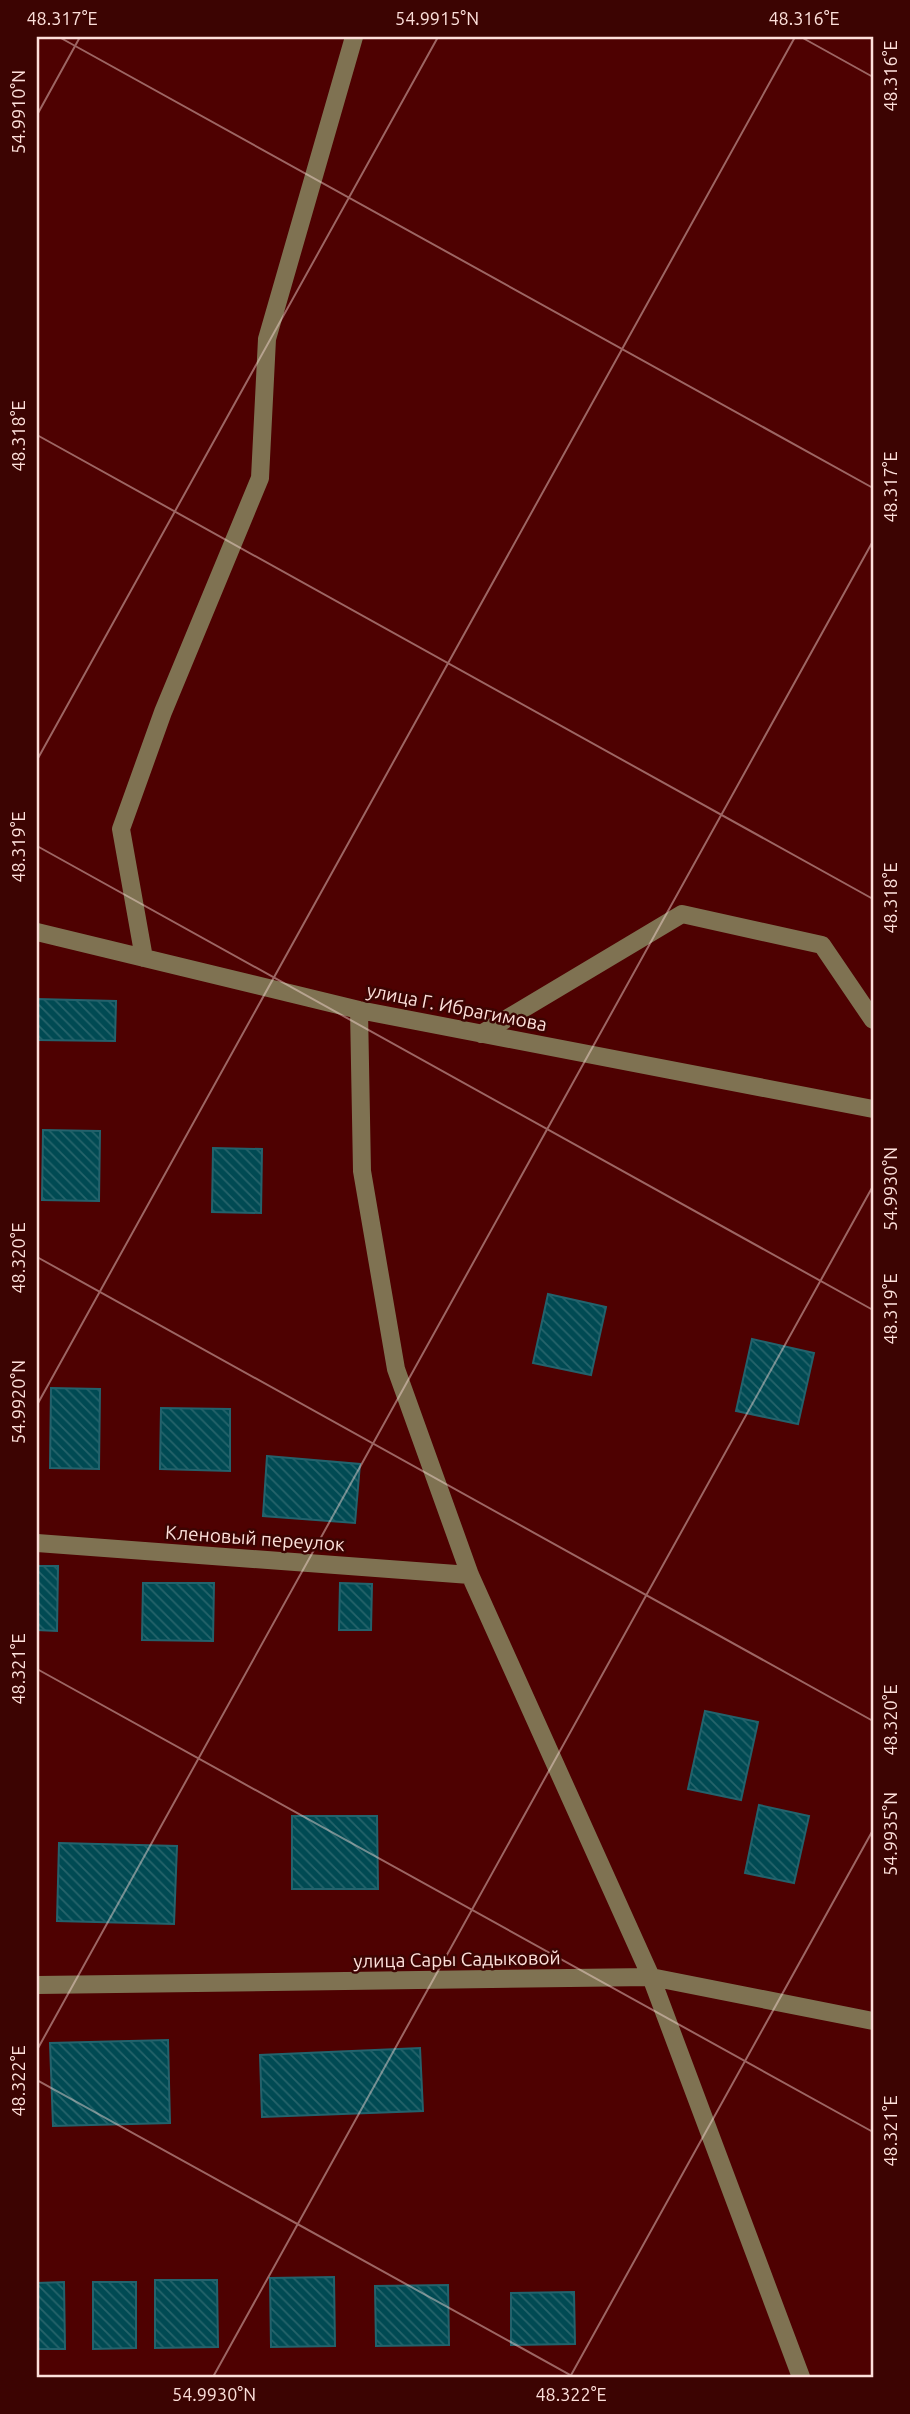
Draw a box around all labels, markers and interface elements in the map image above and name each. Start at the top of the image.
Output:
text: 48.317°E [26,8,98,28]
text: 54.9915°N [395,8,479,28]
text: 48.316°E [768,8,840,28]
text: 48.316°E [880,40,900,112]
text: 54.9910°N [8,70,28,154]
text: 48.318°E [8,400,28,472]
text: 48.317°E [880,451,900,523]
text: 48.319°E [8,811,28,883]
text: 48.318°E [880,862,900,934]
street label: улица Г. Ибрагимова [365,979,549,1035]
text: 54.9930°N [880,1147,900,1231]
text: 48.320°E [8,1222,28,1294]
text: 48.319°E [880,1273,900,1345]
text: 54.9920°N [8,1360,28,1444]
street label: Кленовый переулок [164,1521,346,1555]
text: 48.321°E [8,1633,28,1705]
text: 48.320°E [880,1684,900,1756]
text: 54.9935°N [880,1792,900,1876]
street label: улица Сары Садыковой [353,1946,561,1972]
text: 48.322°E [8,2045,28,2117]
text: 48.321°E [880,2095,900,2167]
text: 54.9930°N [172,2384,256,2404]
text: 48.322°E [535,2384,607,2404]

